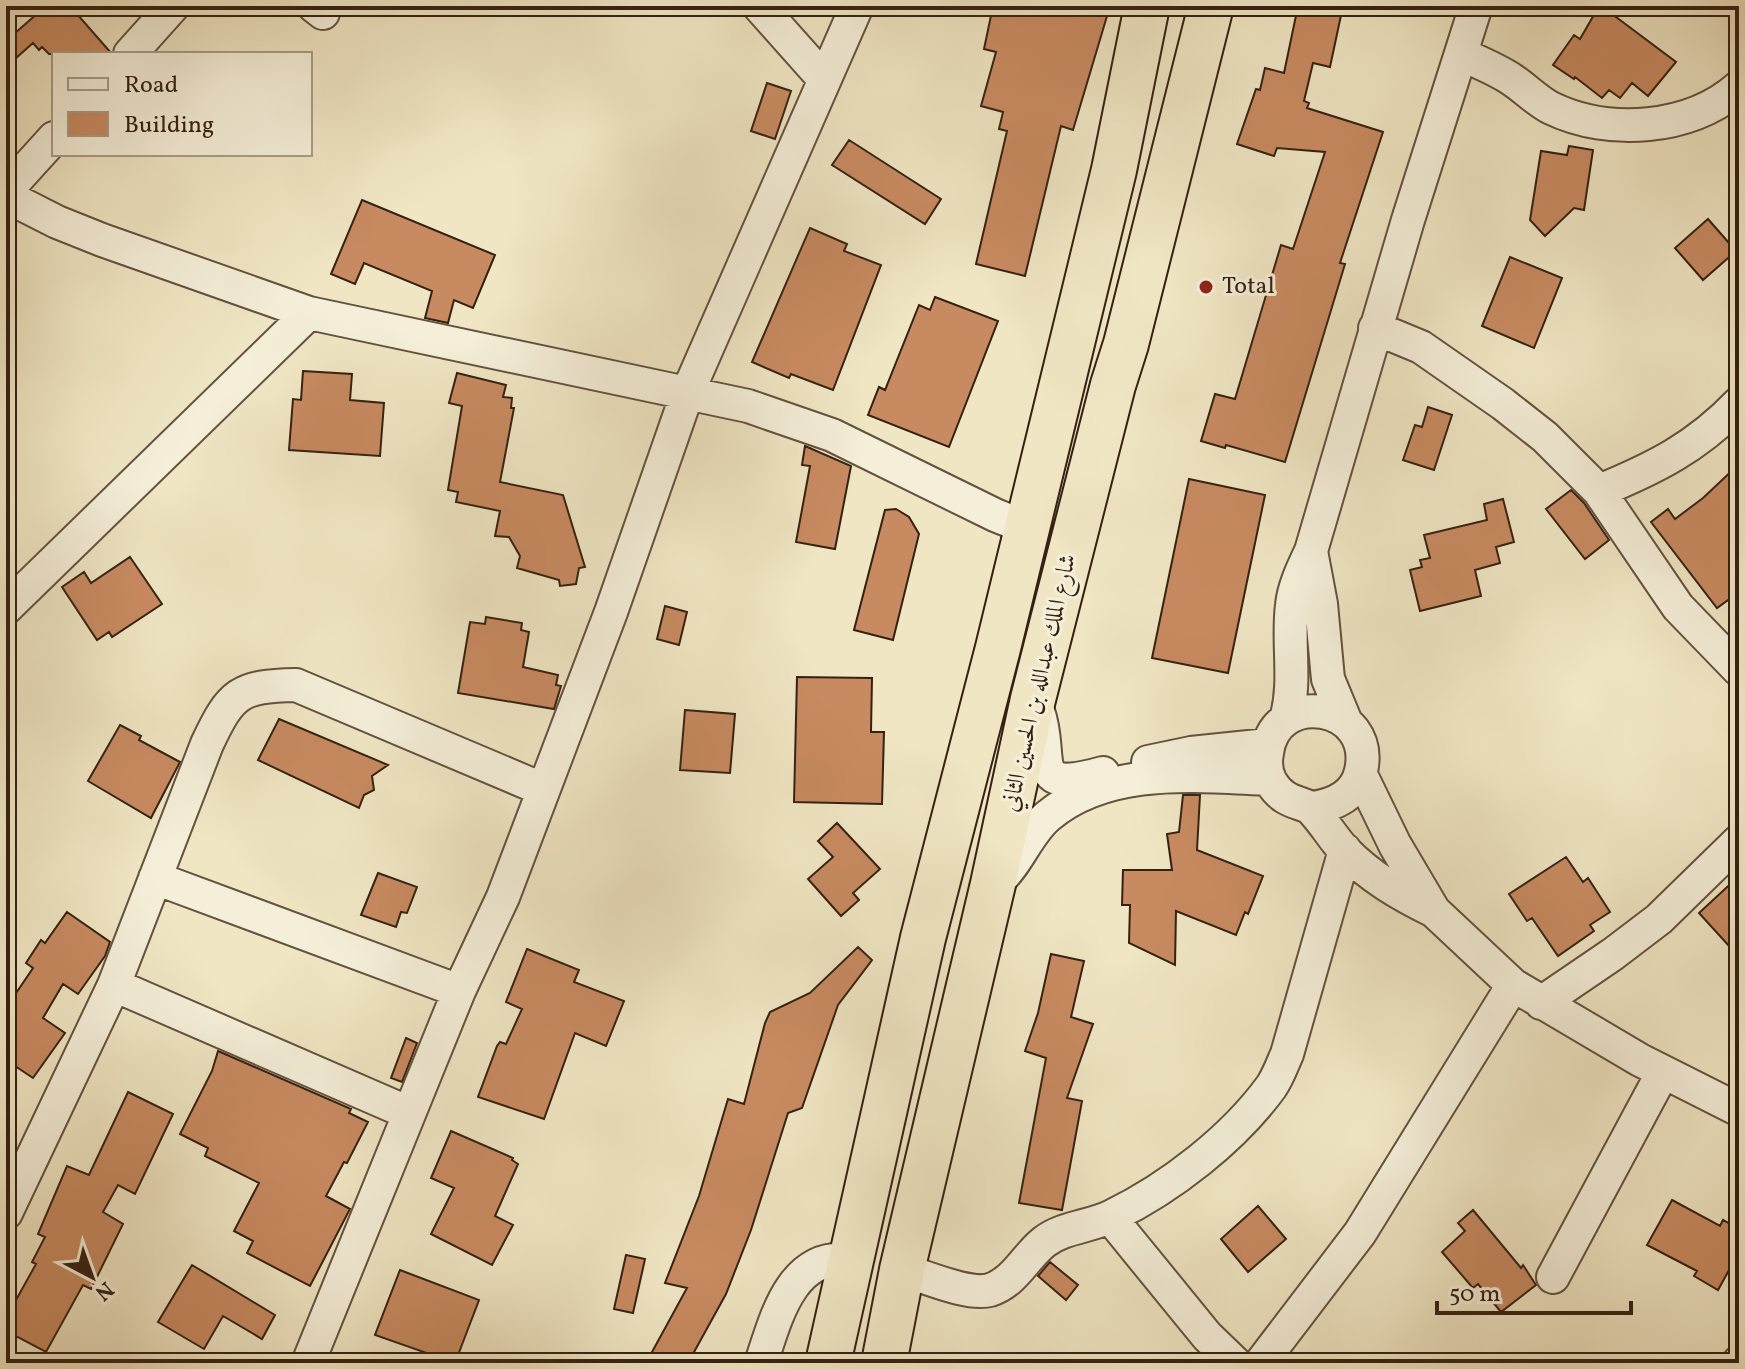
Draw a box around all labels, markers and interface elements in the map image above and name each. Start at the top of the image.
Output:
legend [52,52,312,156]
text: Road [124,69,178,103]
text: Building [124,109,214,143]
place label: Total [1222,270,1275,304]
marker: Total [1197,278,1215,296]
street label: شارع الملك عبدالله بن الحسين الثاني [994,551,1087,815]
north arrow [52,1237,132,1317]
scale bar [1437,1265,1631,1315]
text: N [87,1273,120,1307]
text: 50 m [1449,1278,1501,1312]

